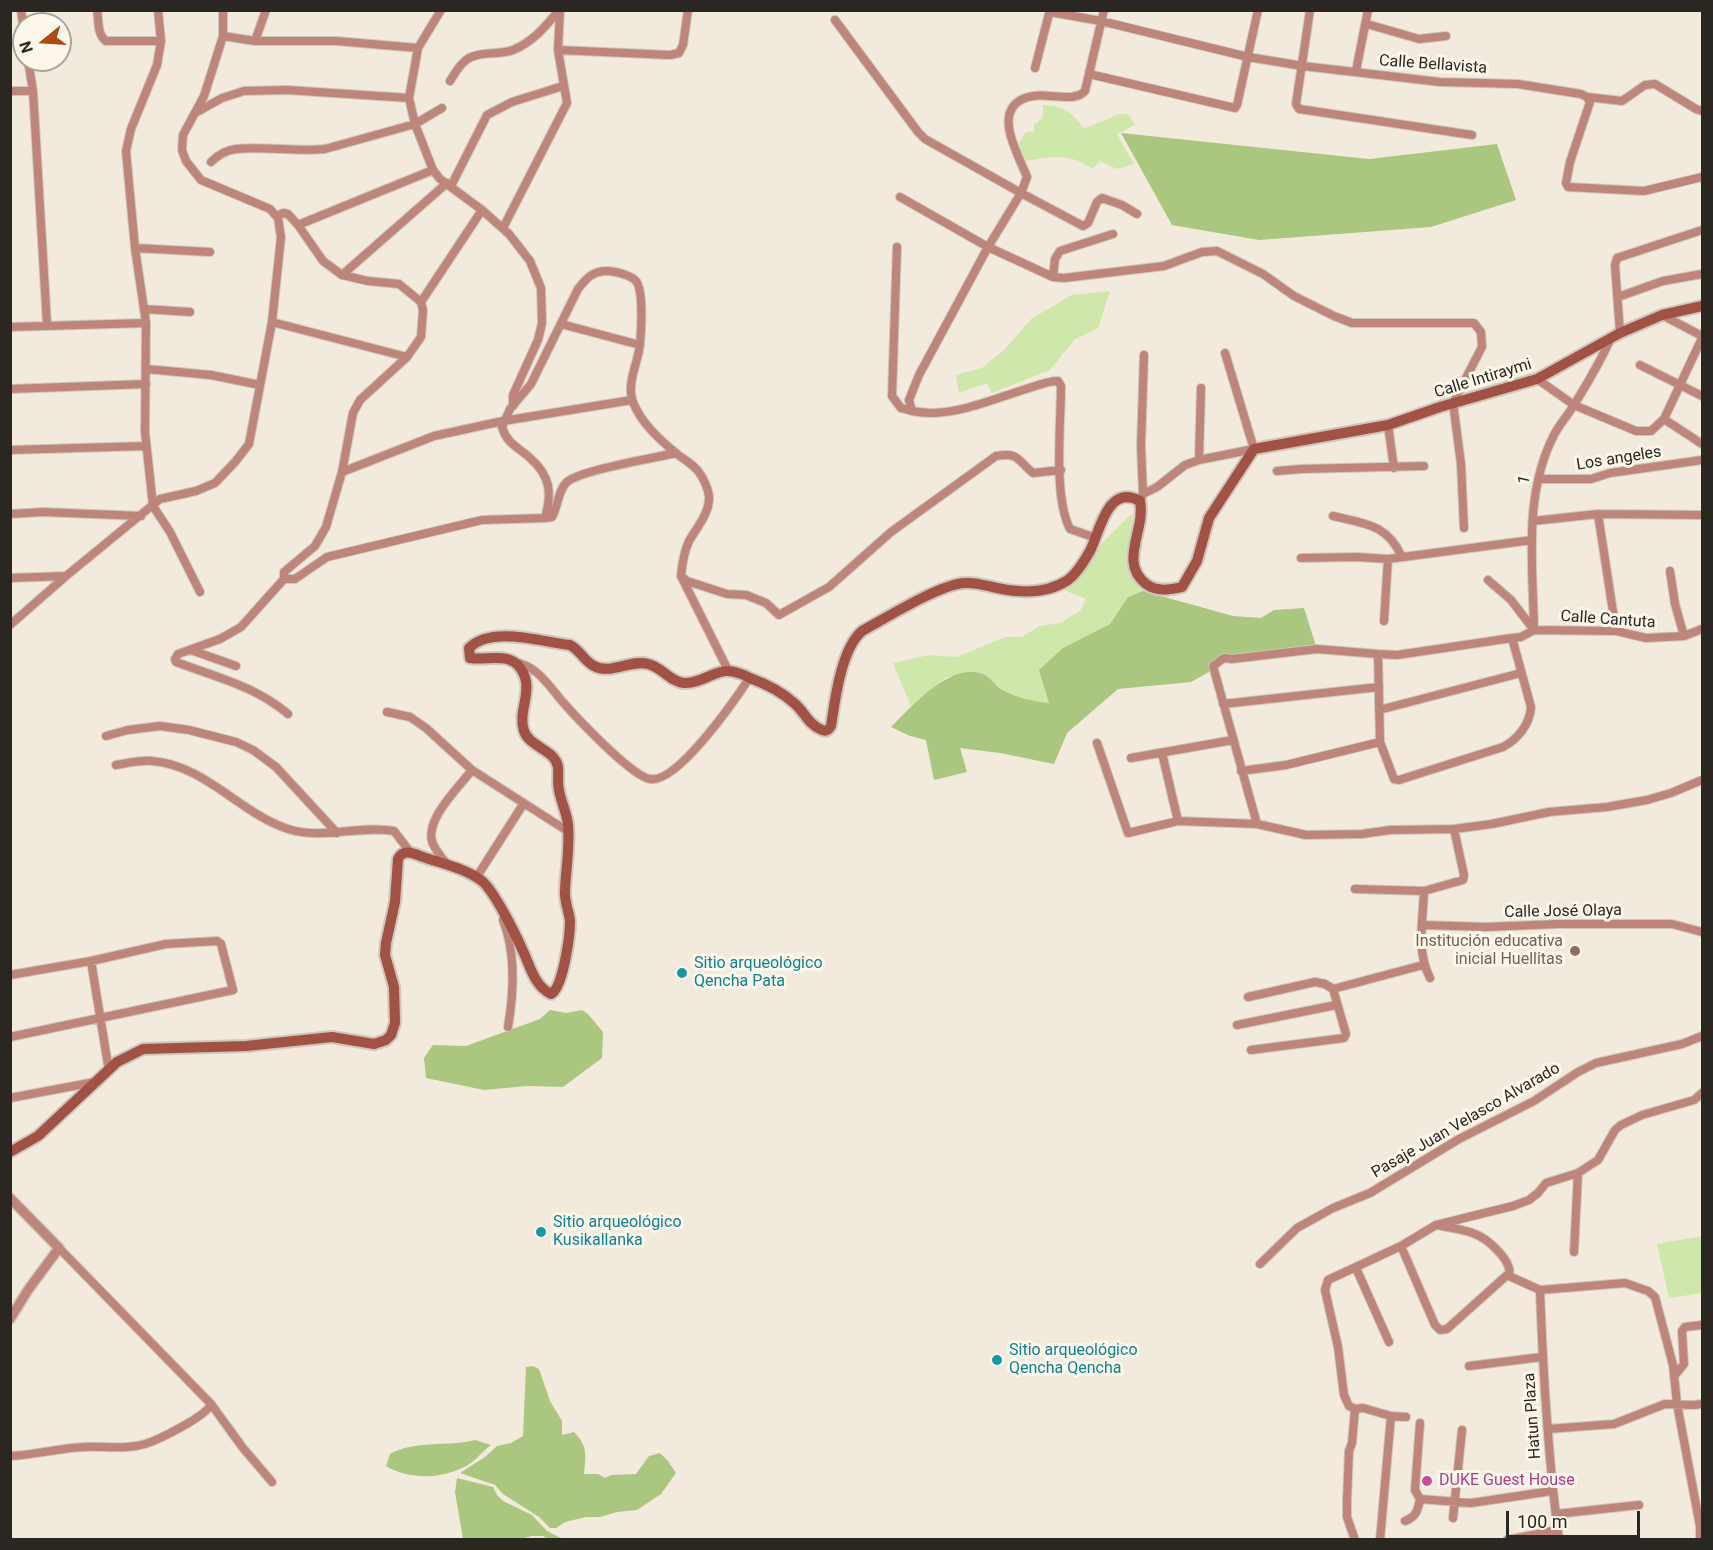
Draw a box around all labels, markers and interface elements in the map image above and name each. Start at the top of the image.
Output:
north arrow [12,12,72,72]
text: N [16,39,37,55]
street label: Calle Bellavista [1378,52,1488,78]
street label: Calle Intiraymi [1432,355,1534,403]
street label: Los angeles [1575,443,1663,475]
street label: 1 [1515,473,1535,487]
street label: Calle Cantuta [1560,607,1656,633]
street label: Calle José Olaya [1504,901,1622,923]
place label: Institución educativa inicial Huellitas [1415,932,1563,970]
marker: Institución educativa inicial Huellitas [1568,944,1582,958]
place label: Sitio arqueológico Qencha Pata [694,954,822,992]
marker: Sitio arqueológico Qencha Pata [675,966,689,980]
street label: Pasaje Juan Velasco Alvarado [1368,1059,1564,1183]
place label: Sitio arqueológico Kusikallanka [553,1213,682,1251]
marker: Sitio arqueológico Kusikallanka [534,1225,548,1239]
place label: Sitio arqueológico Qencha Qencha [1009,1341,1138,1379]
marker: Sitio arqueológico Qencha Qencha [990,1353,1004,1367]
street label: Hatun Plaza [1520,1372,1546,1460]
place label: DUKE Guest House [1439,1471,1575,1491]
marker: DUKE Guest House [1420,1474,1434,1488]
scale bar [1509,1499,1642,1537]
text: 100 m [1517,1511,1568,1532]

